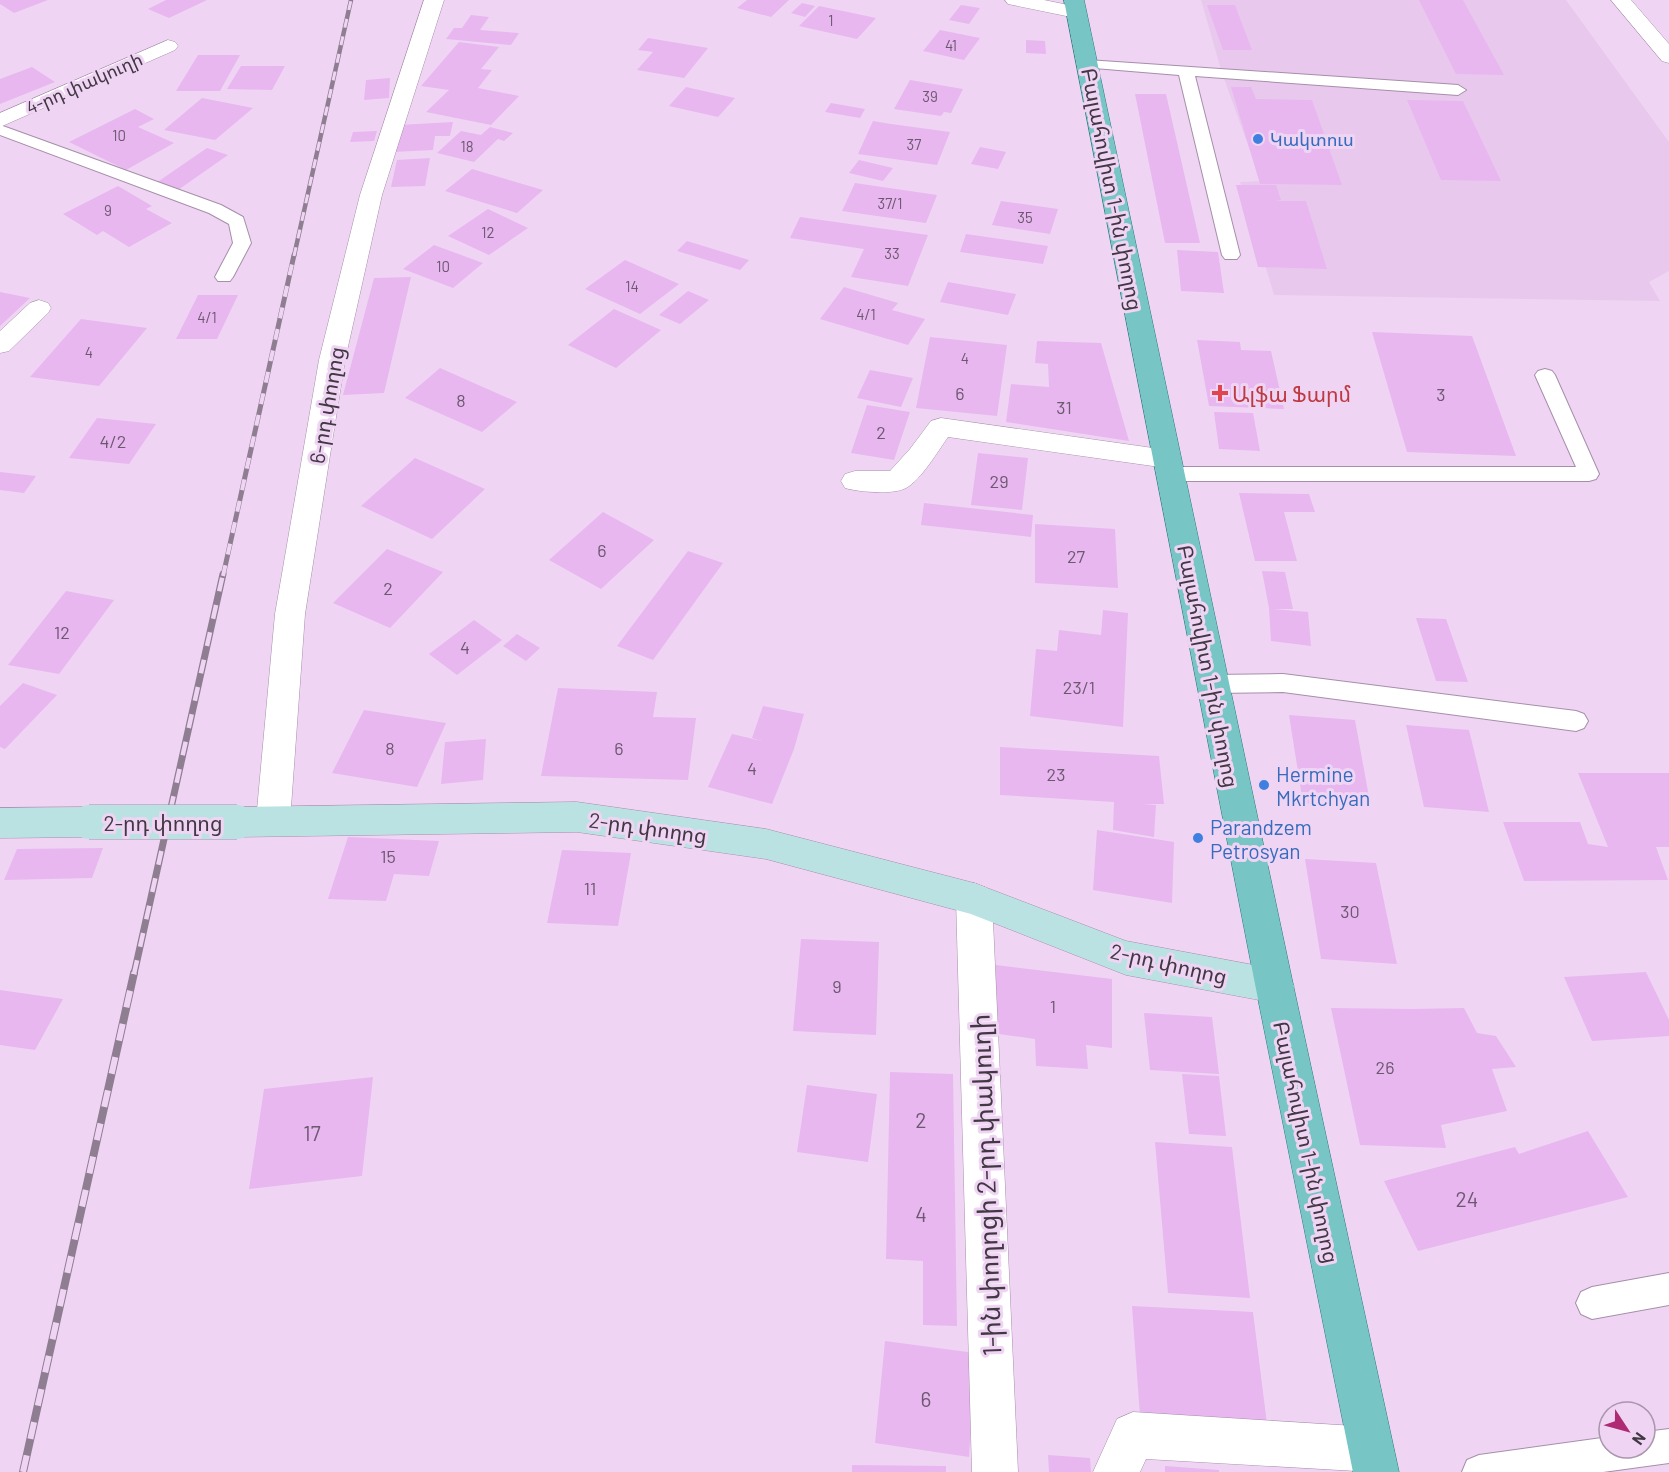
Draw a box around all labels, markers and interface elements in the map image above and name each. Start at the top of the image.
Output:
house number: 1 [828,11,834,29]
house number: 41 [945,36,957,54]
street label: 4-րդ փակուղի [22,47,146,119]
street label: Բալահովիտ 1-ին փողոց [1076,66,1149,313]
house number: 39 [922,87,938,105]
house number: 10 [112,126,126,144]
place label: Կակտուս [1270,128,1354,150]
marker: Կակտուս [1251,132,1265,146]
house number: 37 [907,135,921,153]
house number: 18 [460,137,474,155]
house number: 37/1 [877,194,903,212]
house number: 9 [104,201,112,219]
house number: 35 [1017,208,1033,226]
house number: 12 [481,223,495,241]
house number: 33 [884,244,900,262]
house number: 10 [436,257,450,275]
house number: 14 [625,277,639,295]
house number: 4/1 [856,305,876,323]
house number: 4/1 [197,308,217,326]
house number: 4 [85,343,93,361]
street label: 6-րդ փողոց [303,344,350,466]
house number: 4 [961,349,969,367]
place label: Ալֆա Ֆարմ [1232,381,1351,407]
house number: 6 [955,382,965,404]
house number: 3 [1436,383,1446,405]
marker: Ալֆա Ֆարմ [1213,386,1227,400]
house number: 8 [456,389,466,411]
house number: 31 [1056,396,1072,418]
house number: 2 [876,421,886,443]
house number: 4/2 [100,430,126,452]
house number: 29 [989,470,1009,492]
house number: 6 [597,539,607,561]
street label: Բալահովիտ 1-ին փողոց [1172,543,1245,790]
house number: 27 [1067,545,1086,567]
house number: 2 [383,577,393,599]
house number: 12 [54,621,70,643]
house number: 4 [460,636,470,658]
house number: 23/1 [1063,676,1095,698]
house number: 8 [385,737,395,759]
house number: 6 [614,737,624,759]
house number: 4 [747,757,757,779]
place label: Hermine Mkrtchyan [1276,761,1370,810]
house number: 23 [1047,763,1065,785]
marker: Hermine Mkrtchyan [1257,778,1271,792]
street label: 2-րդ փողոց [587,806,709,849]
street label: 2-րդ փողոց [104,810,223,836]
place label: Parandzem Petrosyan [1210,814,1312,863]
marker: Parandzem Petrosyan [1191,831,1205,845]
house number: 15 [380,845,396,867]
house number: 11 [584,877,596,899]
house number: 30 [1340,900,1360,922]
street label: 2-րդ փողոց [1108,937,1230,990]
house number: 9 [832,975,842,997]
house number: 1 [1050,995,1056,1017]
street label: 1-ին փողոցի 2-րդ փակուղի [964,1013,1007,1357]
street label: Բալահովիտ 1-ին փողոց [1268,1019,1345,1265]
house number: 26 [1376,1056,1394,1078]
house number: 2 [915,1107,927,1132]
house number: 17 [303,1120,321,1145]
house number: 24 [1456,1186,1478,1211]
house number: 4 [915,1201,927,1226]
house number: 6 [921,1386,931,1411]
north arrow [1597,1400,1657,1460]
text: N [1629,1429,1650,1449]

